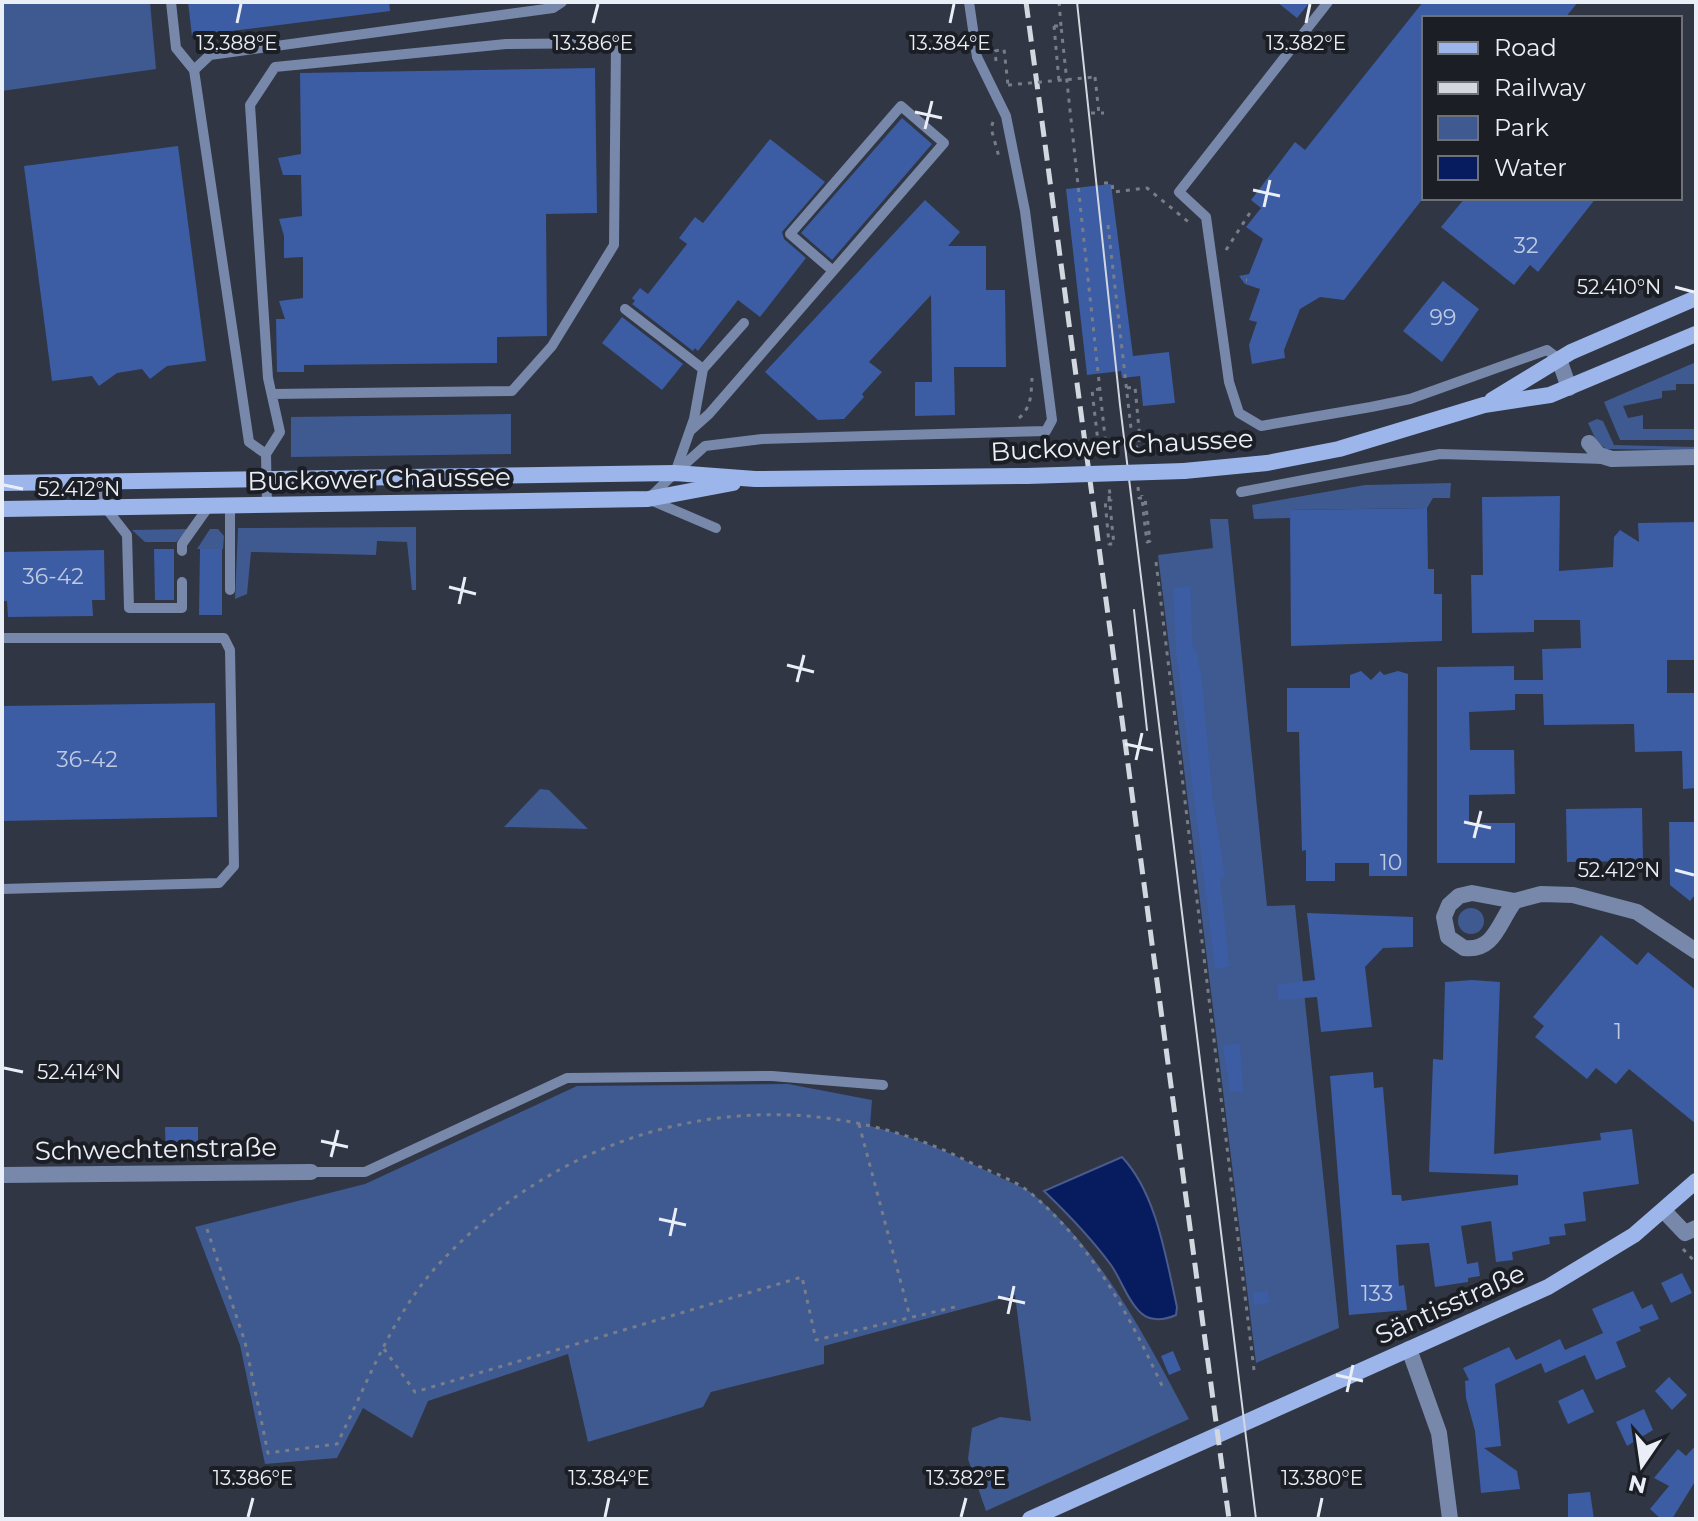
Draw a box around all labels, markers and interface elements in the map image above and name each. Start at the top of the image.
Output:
legend [1422,16,1682,200]
text: 13.388°E [196,31,278,55]
text: 13.386°E [553,31,633,55]
text: 13.384°E [909,31,991,55]
text: 13.382°E [1266,31,1346,55]
text: Road [1494,33,1557,62]
text: Railway [1494,73,1586,102]
text: Park [1494,113,1549,142]
text: Water [1494,153,1567,182]
house number: 32 [1514,232,1538,259]
text: 52.410°N [1577,275,1661,299]
house number: 99 [1430,304,1456,331]
street label: Buckower Chaussee [990,422,1254,468]
street label: Buckower Chaussee [247,461,511,497]
text: 52.412°N [38,477,120,501]
house number: 36-42 [22,563,84,590]
house number: 36-42 [56,746,118,773]
house number: 10 [1380,849,1402,876]
text: 52.412°N [1578,858,1660,882]
house number: 1 [1614,1018,1622,1045]
text: 52.414°N [37,1060,121,1084]
street label: Schwechtenstraße [35,1131,277,1167]
street label: Säntisstraße [1370,1257,1530,1351]
house number: 133 [1361,1280,1393,1307]
north arrow [1602,1425,1682,1505]
text: 13.386°E [213,1466,293,1490]
text: 13.384°E [568,1466,650,1490]
text: 13.382°E [926,1466,1006,1490]
text: 13.380°E [1281,1466,1363,1490]
text: N [1626,1469,1649,1499]

